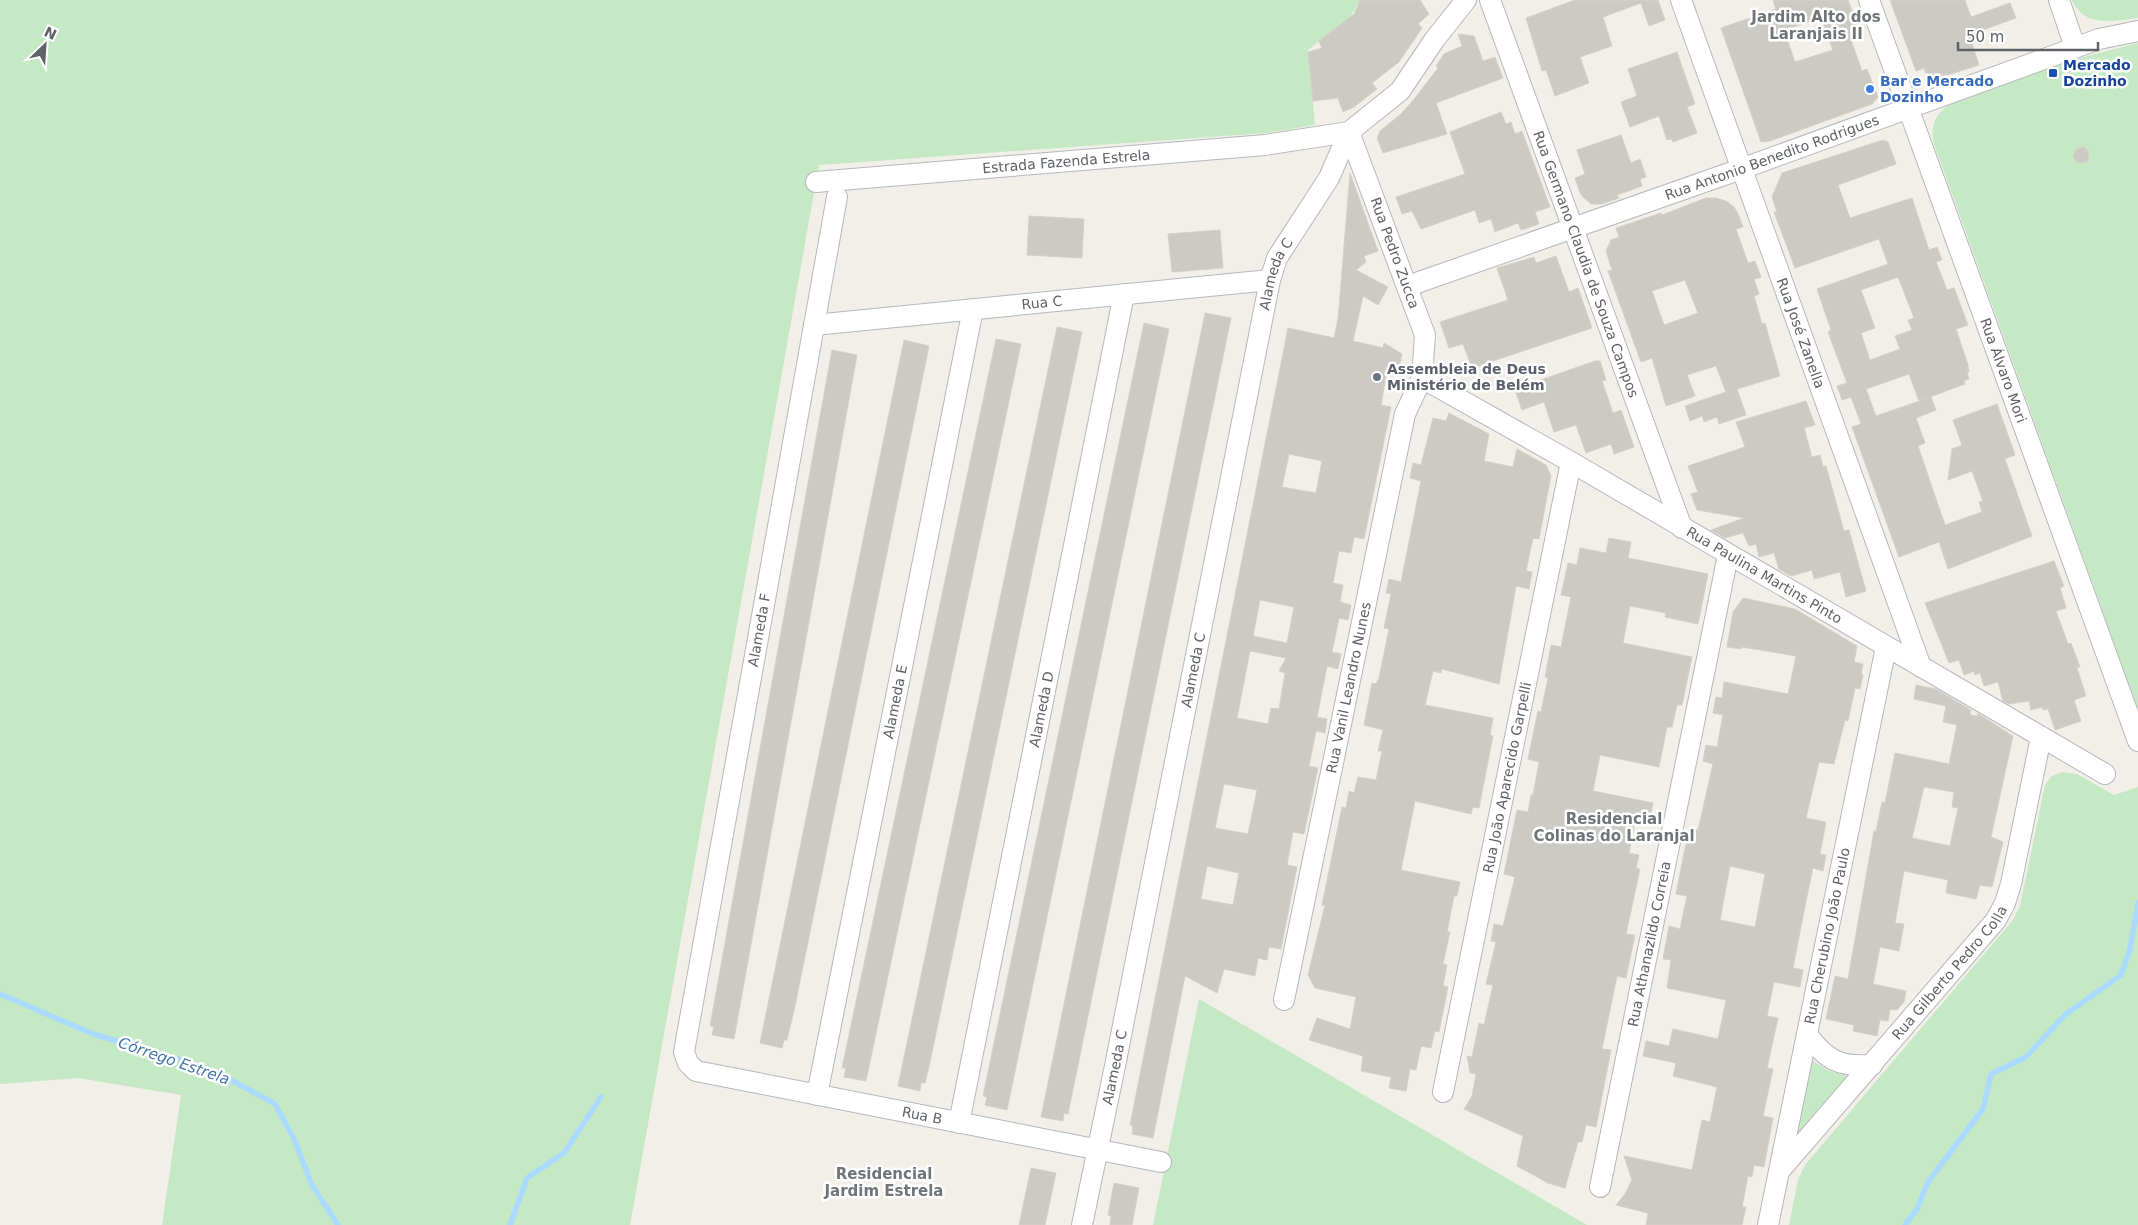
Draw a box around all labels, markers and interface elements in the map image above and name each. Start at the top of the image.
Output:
district label: Jardim Alto dos Laranjais II [1750,8,1881,43]
north arrow [20,20,70,70]
scale bar [1958,20,2098,52]
text: N [42,23,59,43]
text: 50 m [1966,28,2004,46]
place label: Mercado Dozinho [2063,57,2131,89]
marker: Mercado Dozinho [2047,67,2059,79]
place label: Bar e Mercado Dozinho [1880,73,1994,105]
marker: Bar e Mercado Dozinho [1864,83,1876,95]
street label: Rua Antonio Benedito Rodrigues [1663,112,1881,203]
street label: Rua Germano Claudia de Souza Campos [1530,129,1642,400]
street label: Estrada Fazenda Estrela [982,147,1151,176]
street label: Rua Pedro Zucca [1367,195,1423,311]
street label: Alameda C [1256,235,1296,312]
street label: Rua José Zanella [1774,276,1828,390]
street label: Rua C [1021,293,1063,312]
street label: Rua Álvaro Mori [1977,316,2030,425]
place label: Assembleia de Deus Ministério de Belém [1387,361,1546,393]
marker: Assembleia de Deus Ministério de Belém [1371,371,1383,383]
street label: Rua Paulina Martins Pinto [1684,523,1845,627]
street label: Alameda F [745,592,773,668]
street label: Rua Vanil Leandro Nunes [1323,601,1374,775]
street label: Alameda C [1178,631,1208,709]
street label: Alameda E [880,663,910,740]
street label: Alameda D [1026,670,1057,748]
street label: Rua João Aparecido Garpelli [1480,681,1534,874]
district label: Residencial Colinas do Laranjal [1533,810,1695,845]
street label: Rua Cherubino João Paulo [1801,846,1853,1026]
street label: Rua Athanazildo Correia [1625,860,1674,1028]
street label: Rua Gilberto Pedro Colla [1889,903,2010,1043]
street label: Alameda C [1099,1028,1130,1106]
water label: Córrego Estrela [116,1034,232,1088]
street label: Rua B [901,1103,944,1127]
district label: Residencial Jardim Estrela [823,1165,944,1200]

